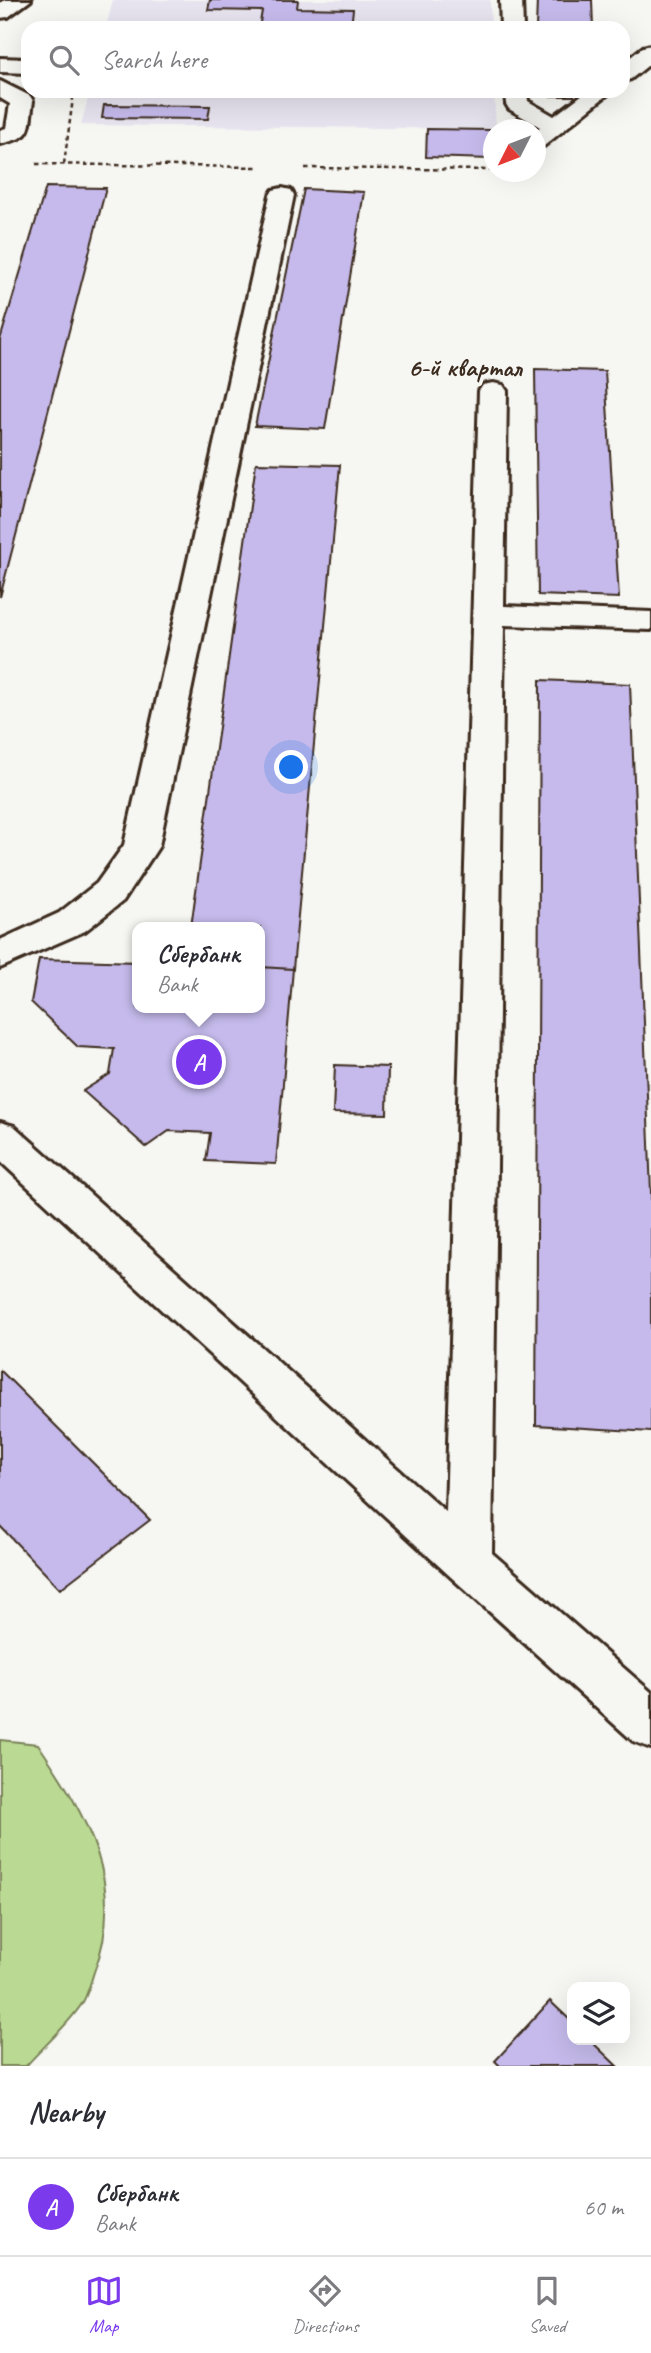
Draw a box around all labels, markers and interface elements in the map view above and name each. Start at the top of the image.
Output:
search box [21,21,630,98]
icon: search [45,41,83,79]
text: Search here [101,43,207,76]
north arrow [483,119,546,182]
district label: 6-й квартал [408,351,524,384]
your location [274,750,308,784]
popup [132,922,265,1013]
text: Сбербанк [157,937,240,970]
text: Bank [157,970,198,999]
pin: A [176,1036,222,1088]
map controls [567,1982,630,2045]
button: layers [567,1982,630,2045]
text: Nearby [28,2093,104,2131]
text: Сбербанк [95,2176,178,2209]
text: A [45,2193,57,2222]
text: 60 m [584,2193,623,2222]
text: Bank [95,2209,136,2238]
tab: Map [85,2272,123,2338]
tab: Directions [292,2272,359,2338]
tab: Saved [528,2272,566,2338]

